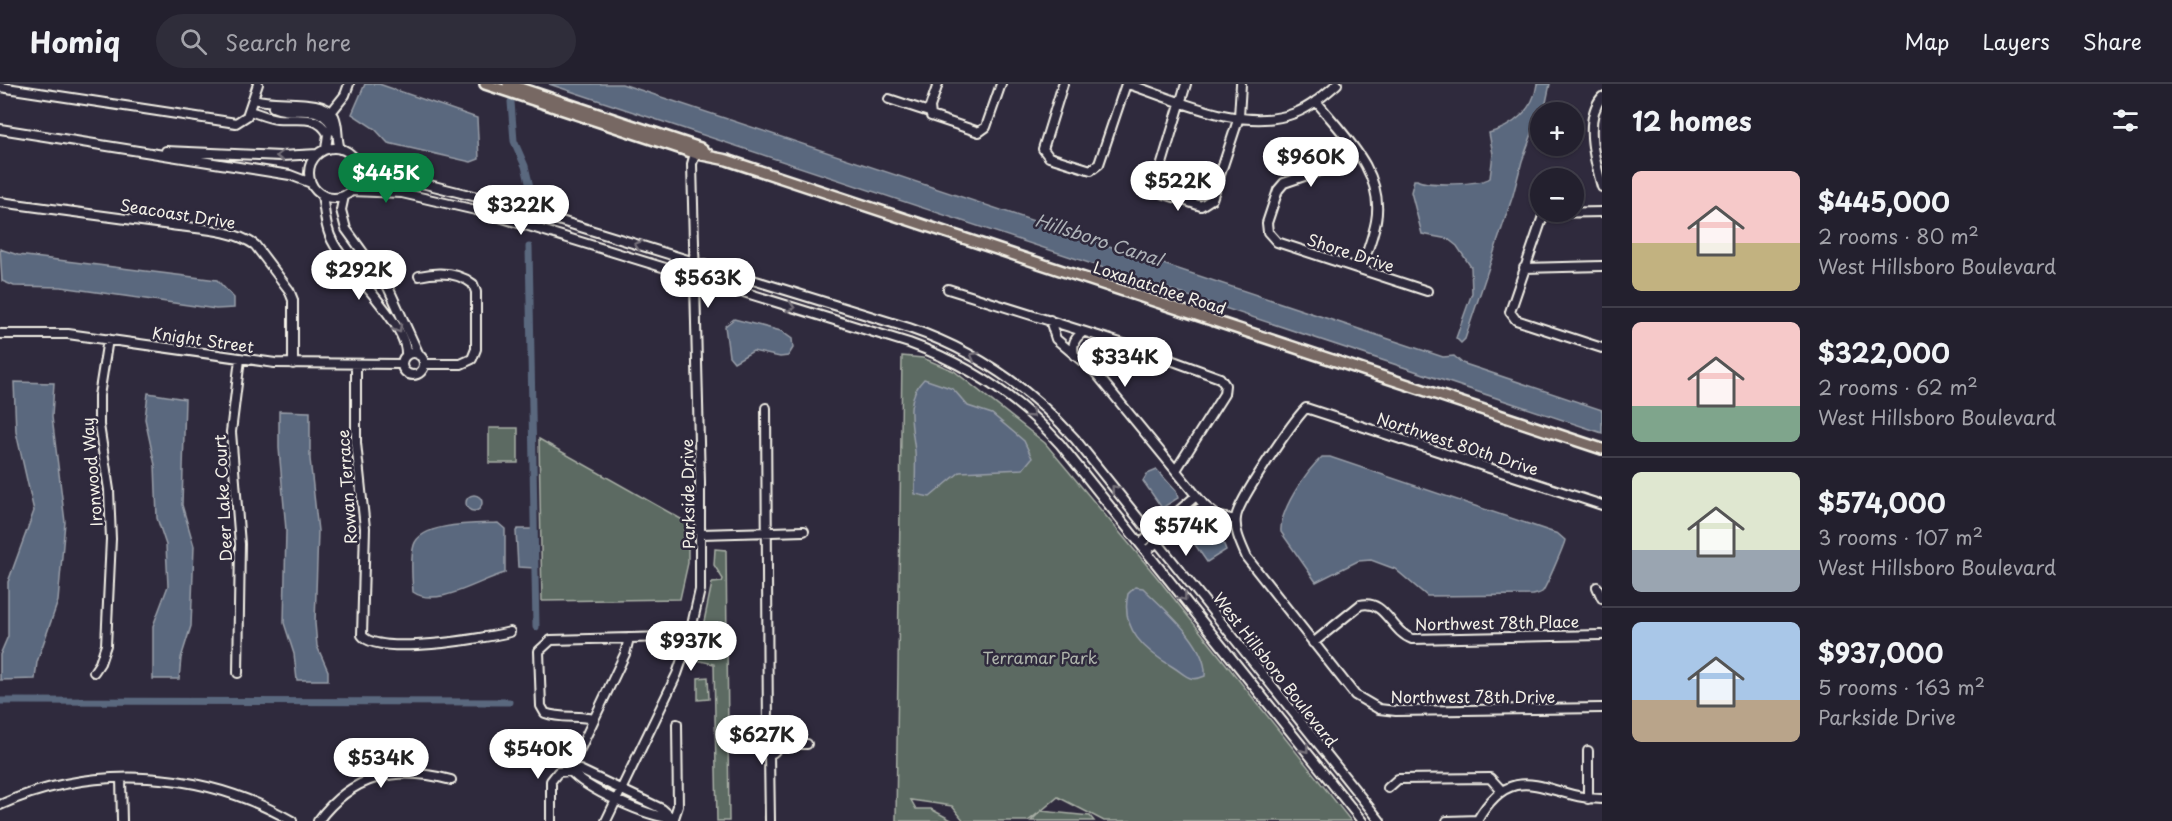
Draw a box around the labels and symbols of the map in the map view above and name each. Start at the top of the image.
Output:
pin: $960K [1269,137,1353,188]
one-way arrow [276,150,285,162]
pin: $445K [344,153,428,204]
pin: $522K [1136,161,1220,212]
pin: $322K [479,185,563,236]
street label: Seacoast Drive [119,192,237,234]
water label: Hillsboro Canal [1032,206,1169,273]
street label: Shore Drive [1304,227,1398,277]
one-way arrow [633,240,644,252]
pin: $292K [317,250,401,301]
street label: Loxahatchee Road [1091,254,1229,320]
pin: $563K [666,258,750,309]
one-way arrow [785,299,796,312]
street label: Knight Street [151,320,256,358]
one-way arrow [391,323,403,333]
pin: $334K [1083,337,1167,388]
one-way arrow [970,352,980,363]
street label: Northwest 80th Drive [1374,405,1542,481]
one-way arrow [1024,407,1034,418]
street label: Ironwood Way [74,416,108,528]
street label: Rowan Terrace [330,429,362,545]
street label: Deer Lake Court [207,434,237,562]
street label: Parkside Drive [674,439,700,549]
one-way arrow [1111,485,1122,496]
pin: $574K [1144,506,1228,557]
street label: West Hillsboro Boulevard [1208,587,1344,752]
one-way arrow [1175,590,1186,601]
street label: Northwest 78th Place [1415,609,1579,635]
pin: $937K [649,621,733,672]
park label: Terramar Park [983,645,1098,669]
street label: Northwest 78th Drive [1391,684,1555,708]
pin: $627K [720,715,804,766]
pin: $540K [496,729,580,780]
pin: $534K [339,738,423,789]
one-way arrow [1297,743,1308,754]

